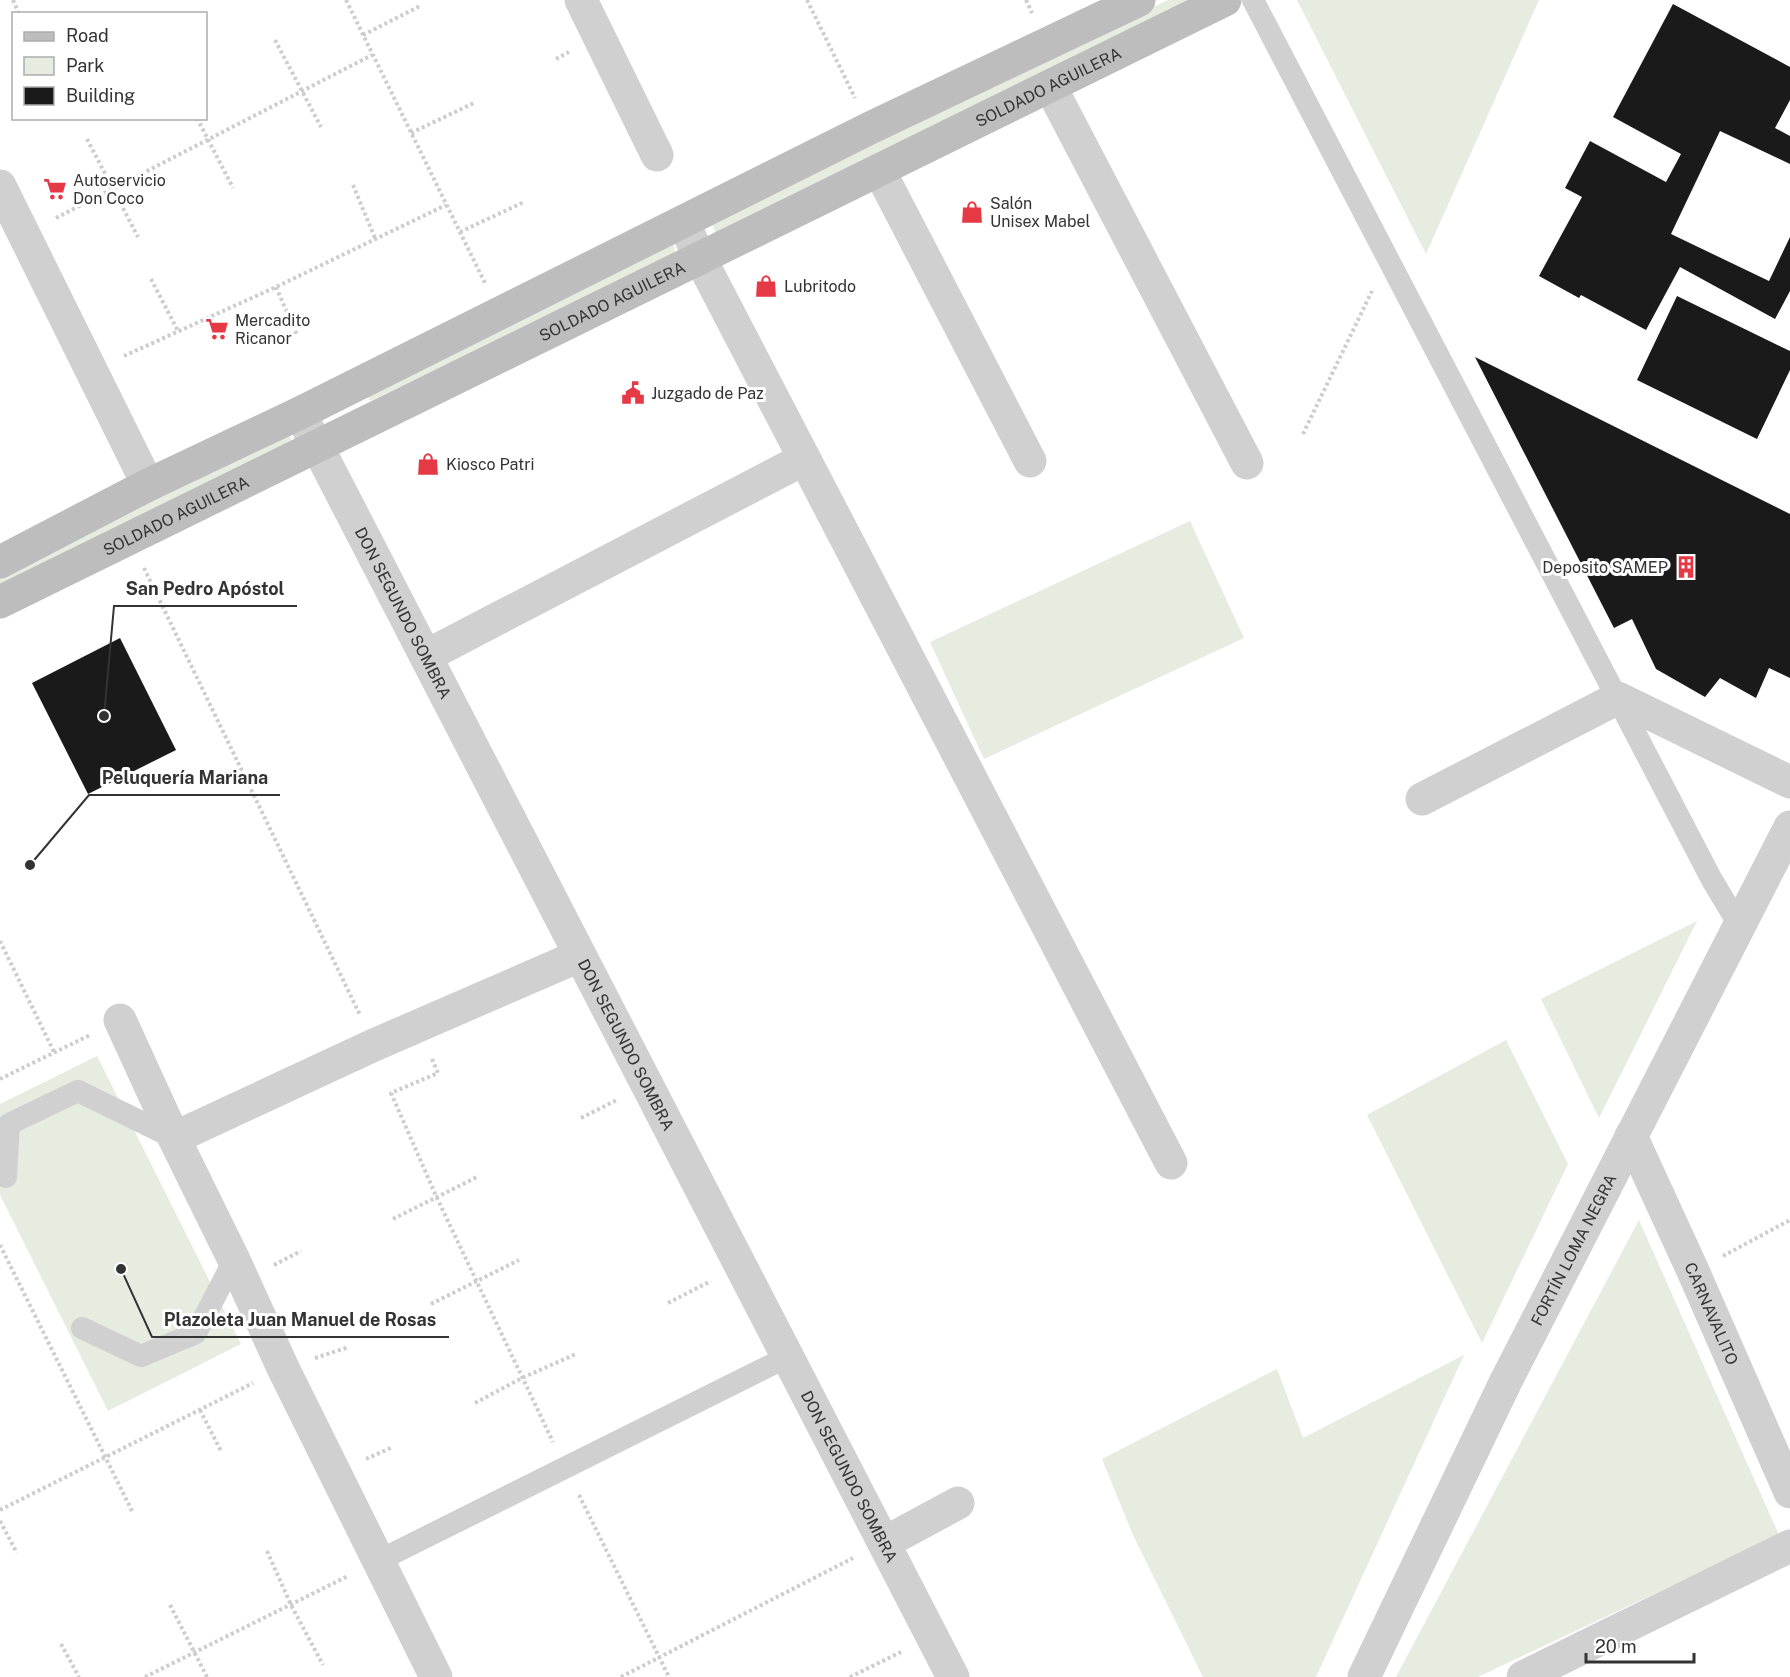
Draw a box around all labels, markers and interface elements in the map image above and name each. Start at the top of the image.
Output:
legend [12,12,207,120]
text: Road [66,25,109,46]
street label: SOLDADO AGUILERA [972,43,1125,131]
text: Park [66,55,104,76]
text: Building [66,85,135,106]
place label: Autoservicio Don Coco [73,171,166,208]
supermarket icon: Autoservicio Don Coco [42,176,68,202]
place label: Salón Unisex Mabel [990,194,1090,231]
shop icon: Salón Unisex Mabel [959,199,985,225]
street label: SOLDADO AGUILERA [536,258,688,345]
shop icon: Lubritodo [753,273,779,299]
place label: Lubritodo [784,277,856,296]
place label: Mercadito Ricanor [235,311,310,348]
supermarket icon: Mercadito Ricanor [204,316,230,342]
public building icon: Juzgado de Paz [620,380,646,406]
place label: Juzgado de Paz [651,384,764,403]
shop icon: Kiosco Patri [415,451,441,477]
place label: Kiosco Patri [446,455,534,474]
street label: SOLDADO AGUILERA [100,472,252,560]
street label: DON SEGUNDO SOMBRA [351,524,455,702]
building icon: Deposito SAMEP [1673,554,1699,580]
place label: Deposito SAMEP [1542,558,1668,577]
callout: San Pedro Apóstol [114,570,297,606]
text: San Pedro Apóstol [125,578,285,599]
callout: Peluquería Mariana [89,759,280,795]
text: Peluquería Mariana [102,767,268,788]
street label: DON SEGUNDO SOMBRA [574,956,678,1134]
street label: FORTÍN LOMA NEGRA [1527,1171,1621,1329]
street label: CARNAVALITO [1680,1260,1742,1368]
callout: Plazoleta Juan Manuel de Rosas [152,1301,449,1337]
text: Plazoleta Juan Manuel de Rosas [164,1309,436,1330]
street label: DON SEGUNDO SOMBRA [797,1388,901,1566]
scale bar [1586,1626,1694,1664]
text: 20 m [1595,1636,1637,1657]

